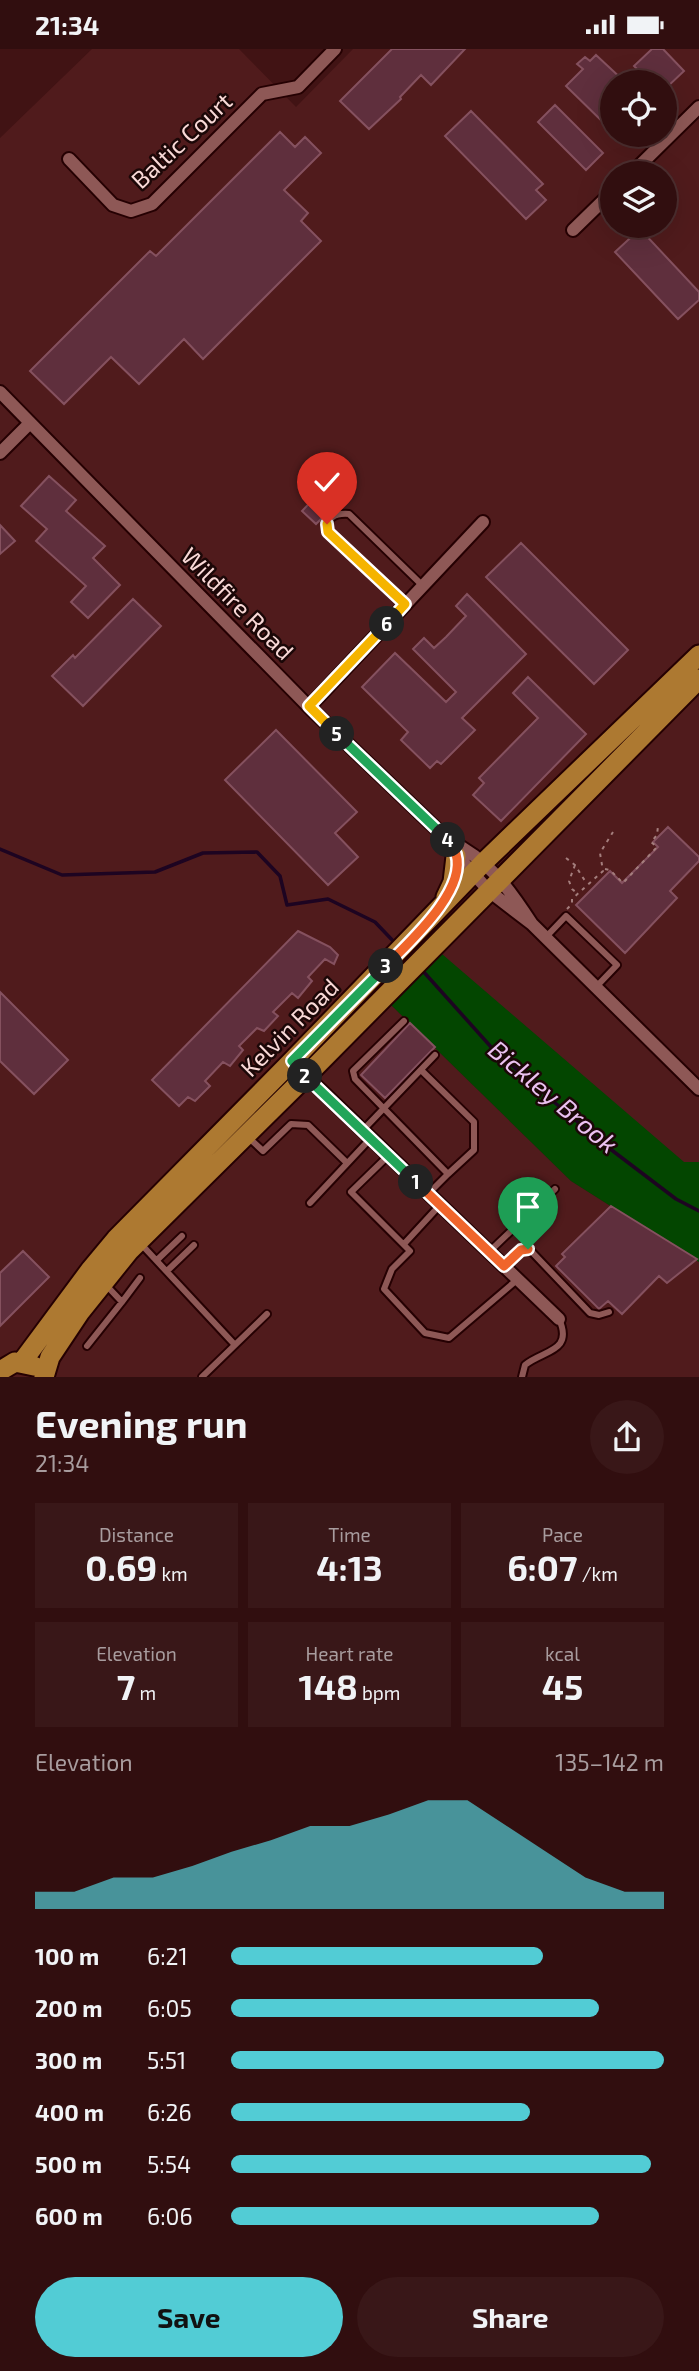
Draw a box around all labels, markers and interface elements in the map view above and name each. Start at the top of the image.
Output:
text: 21:34 [35,9,99,40]
map controls [600,70,677,238]
button: locate [600,70,677,147]
street label: Baltic Court [125,86,237,194]
button: layers [600,161,677,238]
pin [297,452,357,524]
icon: check [308,463,346,501]
street label: Wildfire Road [176,541,300,665]
pin: 6 [370,607,404,641]
text: 6 [381,612,392,635]
pin: 5 [320,717,354,751]
text: 5 [331,722,342,745]
pin: 4 [430,823,466,857]
text: 4 [441,828,454,851]
pin: 3 [368,949,404,983]
text: 3 [380,954,391,977]
street label: Kelvin Road [234,972,344,1082]
water label: Bickley Brook [482,1033,625,1160]
pin: 2 [288,1059,322,1093]
text: 2 [299,1064,310,1087]
pin: 1 [398,1165,434,1199]
text: 1 [411,1170,420,1193]
pin [498,1177,558,1249]
icon: arrive [509,1188,547,1226]
text: Evening run [35,1400,248,1446]
button: share [590,1400,664,1474]
text: 21:34 [35,1449,89,1477]
text: Distance [99,1523,174,1546]
text: Time [328,1523,371,1546]
text: Pace [542,1523,583,1546]
text: 0.69 [85,1546,157,1588]
text: 4:13 [316,1546,383,1588]
text: 6:07 [507,1546,577,1588]
text: km [157,1562,188,1585]
text: /km [577,1562,618,1585]
text: Elevation [96,1642,177,1665]
text: Heart rate [306,1642,393,1665]
text: kcal [545,1642,580,1665]
text: 7 [117,1665,135,1707]
text: 148 [299,1665,358,1707]
text: 45 [542,1665,583,1707]
text: m [135,1681,156,1704]
text: bpm [358,1681,400,1704]
text: Elevation [35,1748,133,1776]
text: 135–142 m [555,1748,664,1776]
text: 100 m [35,1942,99,1970]
text: 6:21 [147,1942,188,1970]
text: 200 m [35,1994,103,2022]
text: 6:05 [147,1994,192,2022]
text: 300 m [35,2046,102,2074]
text: 5:51 [147,2046,186,2074]
text: 400 m [35,2098,104,2126]
text: 6:26 [147,2098,192,2126]
text: 500 m [35,2150,102,2178]
text: 5:54 [147,2150,191,2178]
text: 600 m [35,2202,103,2230]
text: 6:06 [147,2202,193,2230]
button: Save [35,2277,343,2357]
button: Share [357,2277,664,2357]

